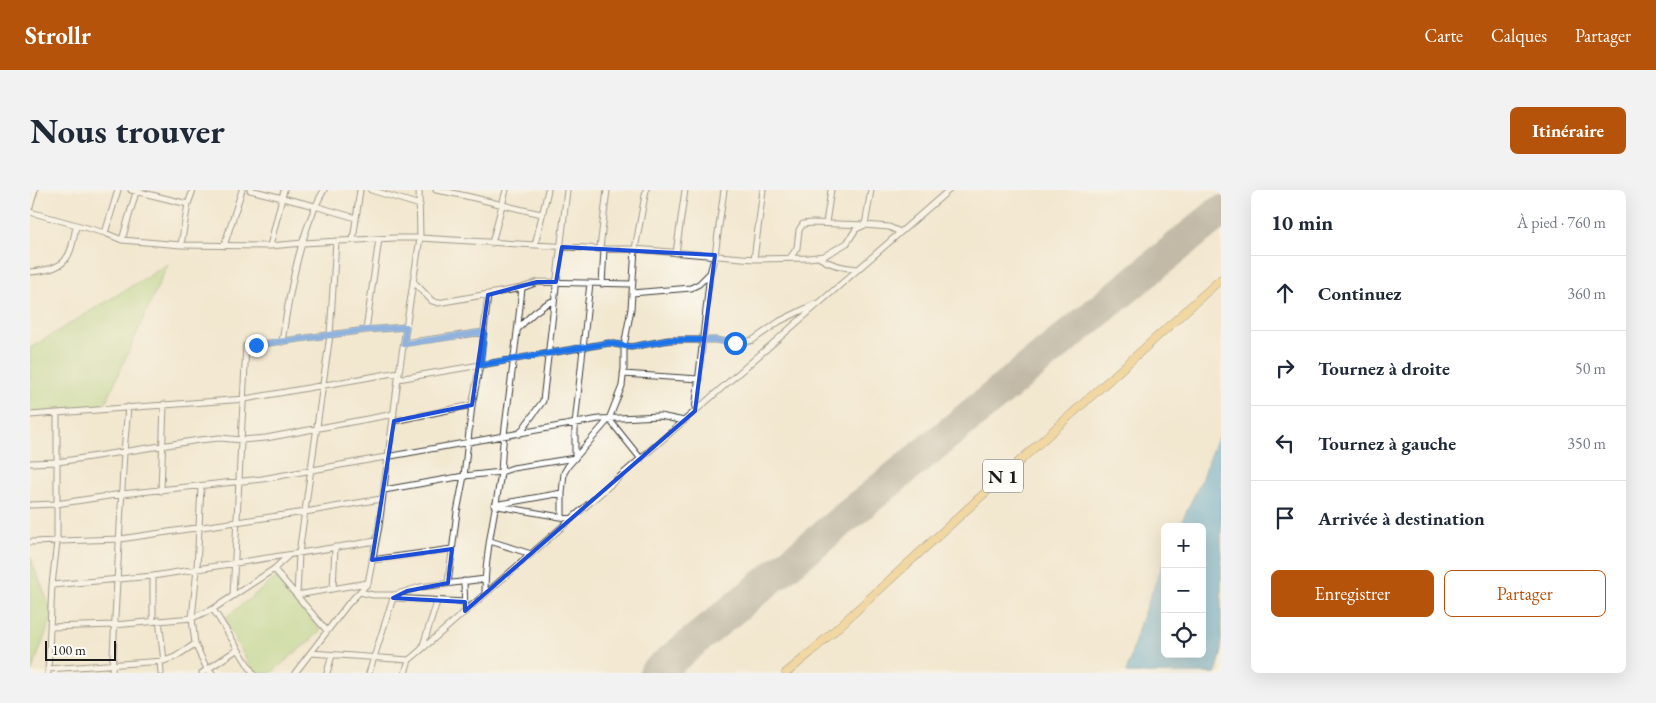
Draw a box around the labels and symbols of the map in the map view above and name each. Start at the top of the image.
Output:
route start [724,332,747,355]
route end [245,334,268,357]
road number: N 1 [983,460,1023,492]
scale bar [45,638,116,661]

